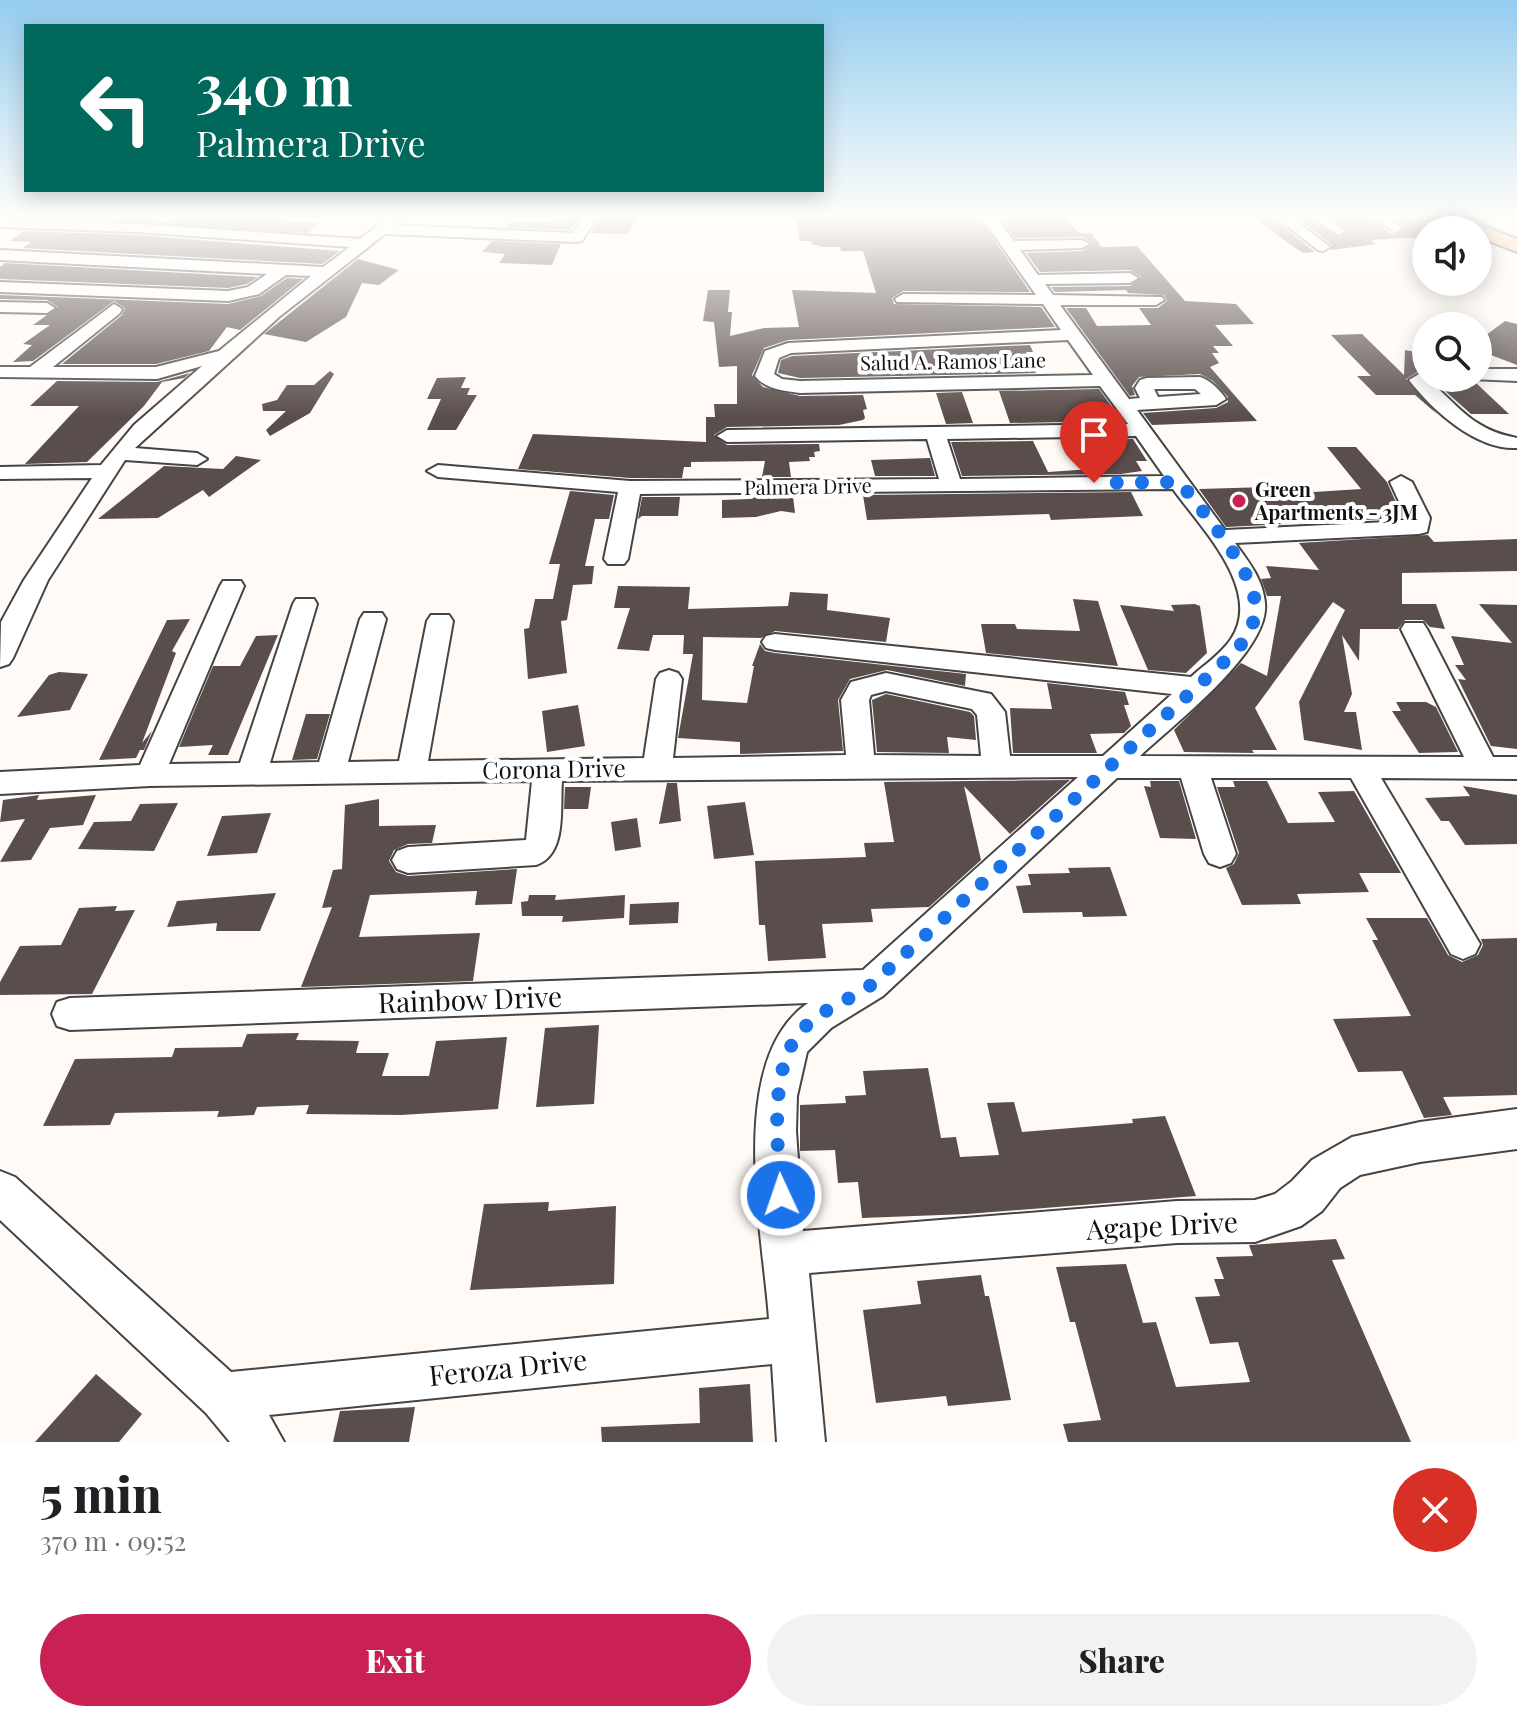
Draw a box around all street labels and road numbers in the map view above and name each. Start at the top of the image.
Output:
street label: Salud A. Ramos Lane [860,345,1046,376]
street label: Palmera Drive [744,471,872,500]
street label: Corona Drive [482,751,626,785]
street label: Rainbow Drive [377,977,563,1020]
street label: Agape Drive [1084,1202,1239,1247]
street label: Feroza Drive [427,1340,589,1393]

